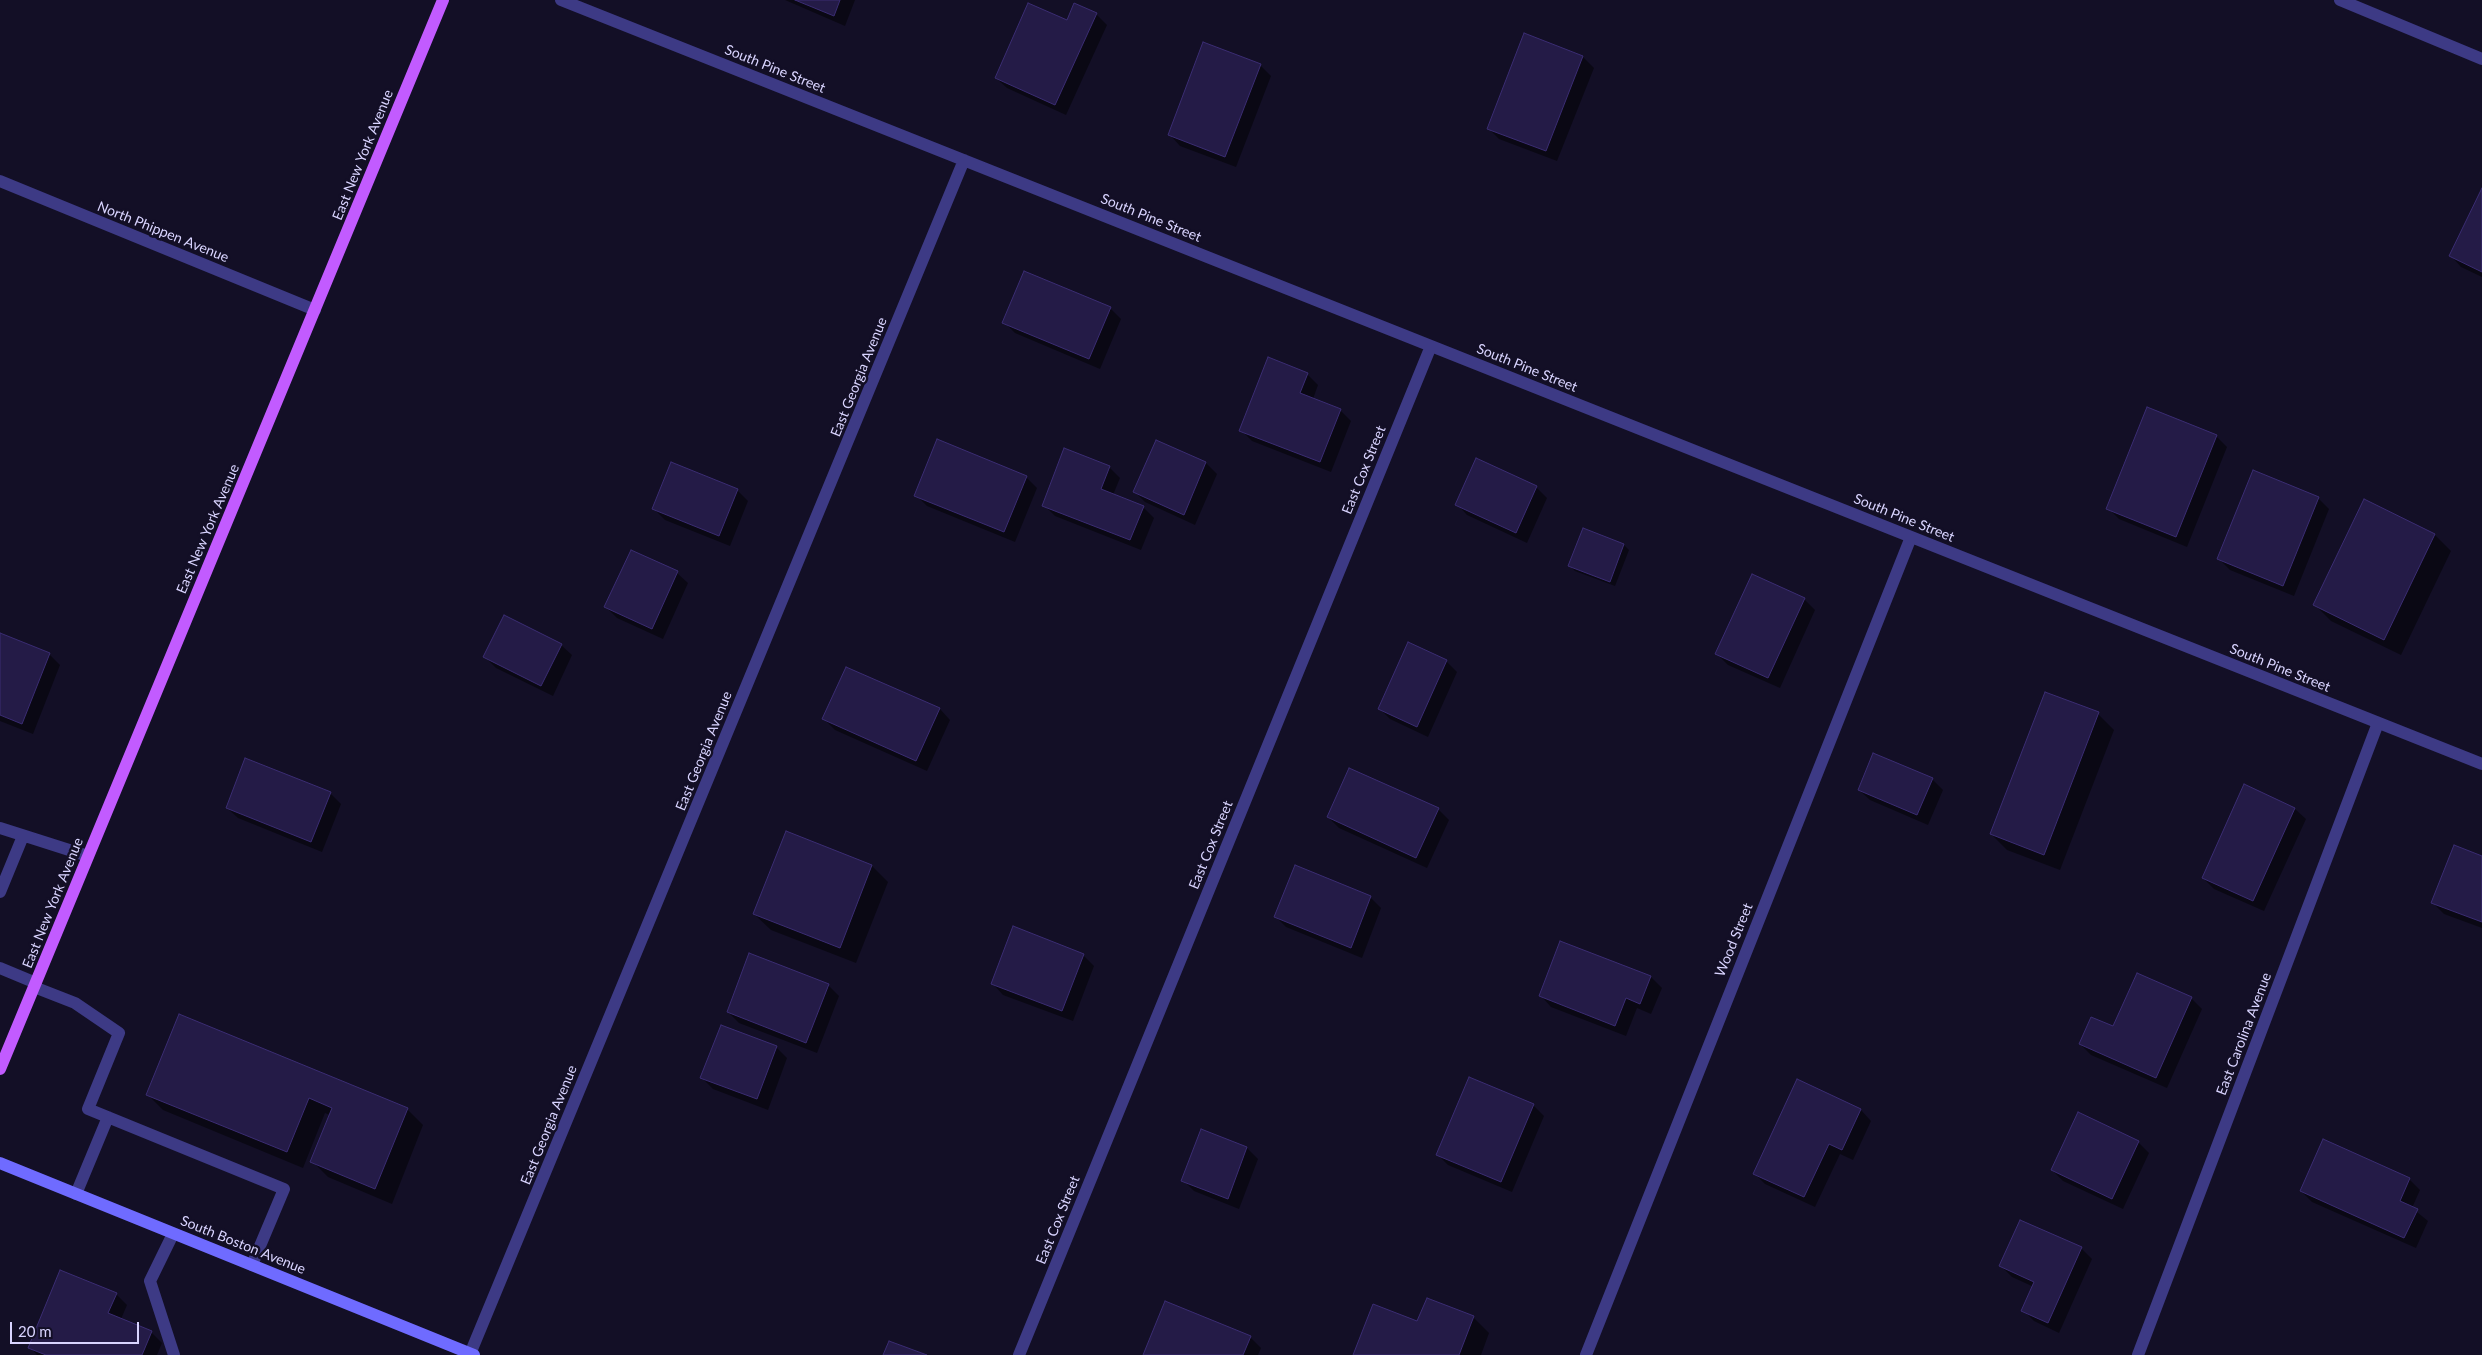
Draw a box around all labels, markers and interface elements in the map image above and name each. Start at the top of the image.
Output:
street label: South Pine Street [722,41,828,97]
street label: East New York Avenue [329,87,397,223]
street label: South Pine Street [1098,190,1204,246]
street label: North Phippen Avenue [95,198,231,266]
street label: East Georgia Avenue [827,315,891,439]
street label: South Pine Street [1474,340,1580,396]
street label: East Cox Street [1339,423,1389,517]
street label: East New York Avenue [173,462,243,596]
street label: South Pine Street [1851,490,1957,546]
street label: South Pine Street [2227,640,2333,696]
street label: East Georgia Avenue [672,689,736,813]
street label: East Cox Street [1186,798,1236,892]
street label: East New York Avenue [19,835,87,971]
street label: Wood Street [1712,901,1756,979]
street label: East Carolina Avenue [2213,970,2275,1098]
street label: East Georgia Avenue [517,1063,581,1187]
street label: East Cox Street [1033,1173,1083,1267]
street label: South Boston Avenue [178,1212,308,1278]
scale bar [12,1312,141,1344]
text: 20 m [18,1322,52,1340]

